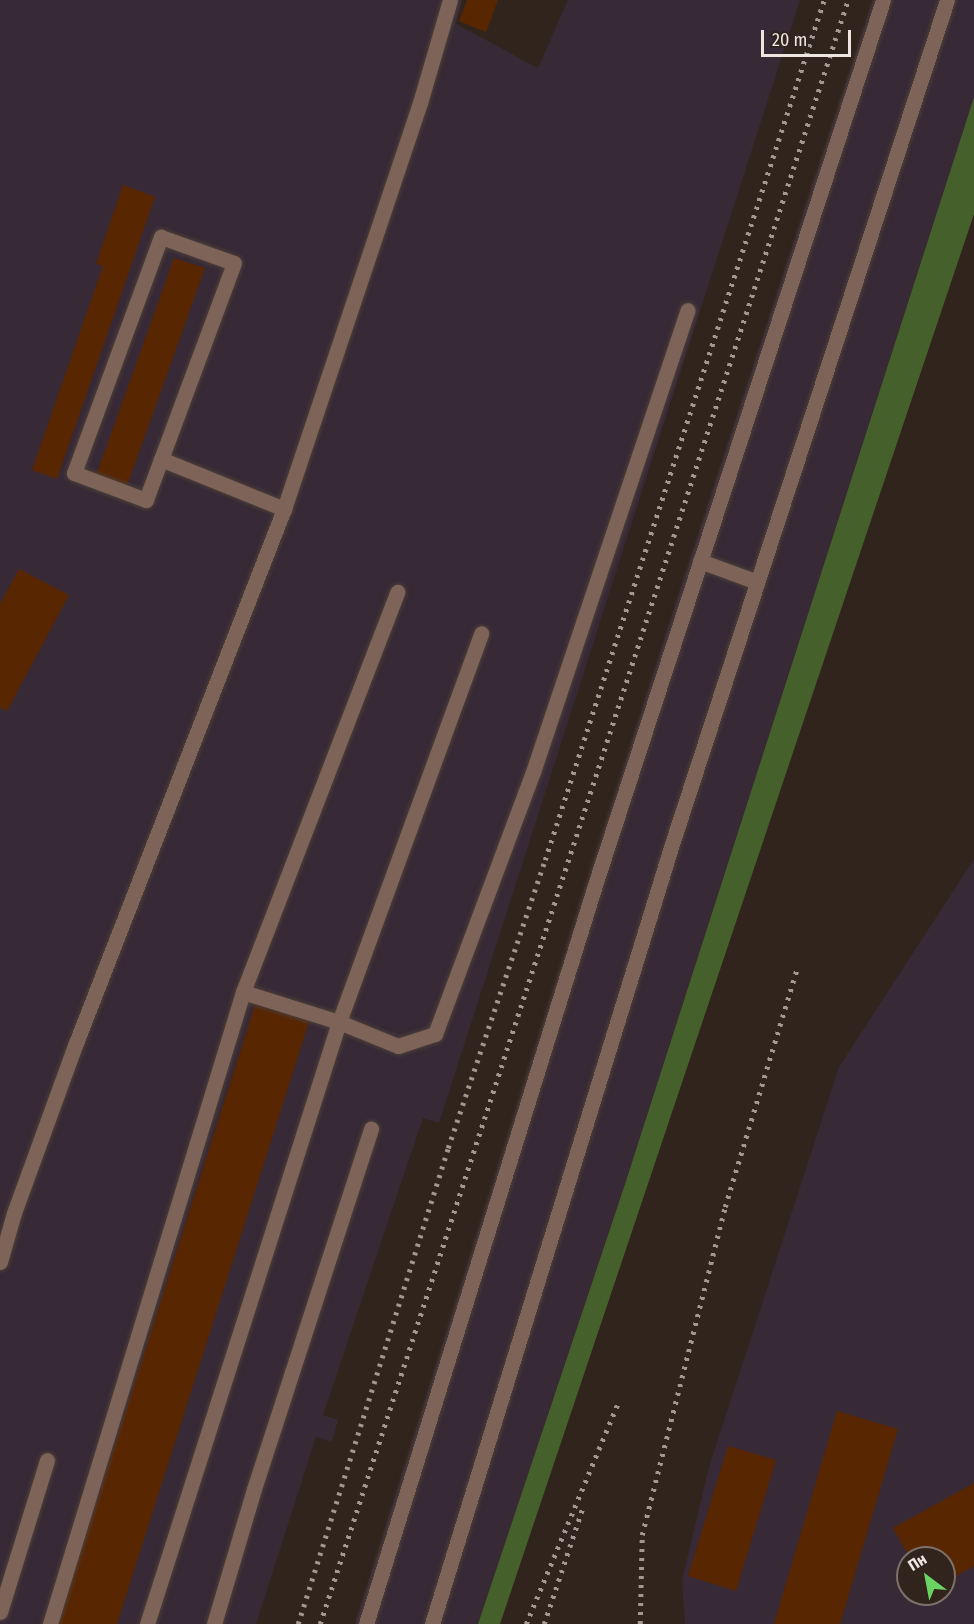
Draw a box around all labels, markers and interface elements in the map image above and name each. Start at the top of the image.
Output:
scale bar [764,18,854,56]
text: 20 m [772,29,807,51]
north arrow [896,1546,956,1606]
text: Пн [905,1549,930,1575]

